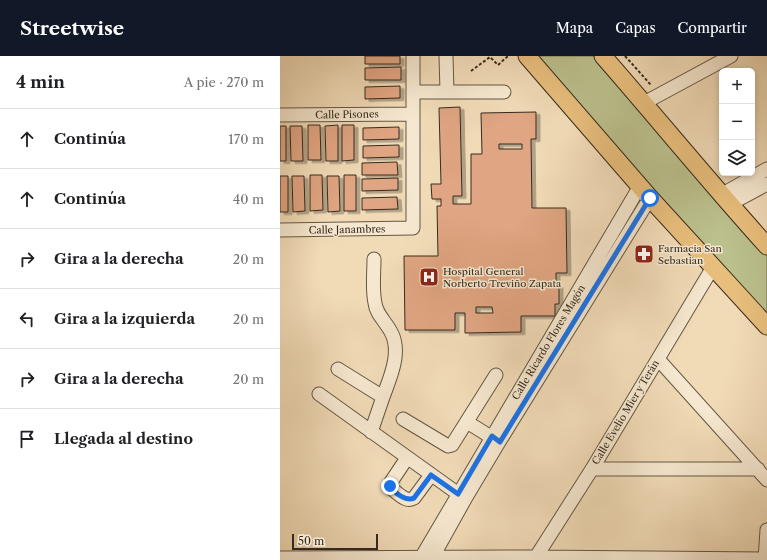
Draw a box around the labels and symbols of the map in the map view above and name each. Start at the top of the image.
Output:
street label: Calle Pisones [315,107,379,122]
route start [641,189,659,207]
street label: Calle Janambres [309,222,386,237]
place label: Farmacia San Sebastian [658,242,723,267]
pharmacy icon: Farmacia San Sebastian [633,243,655,265]
place label: Hospital General Norberto Treviño Zapata [443,265,562,290]
hospital icon: Hospital General Norberto Treviño Zapata [418,266,440,288]
street label: Calle Ricardo Flores Magón [509,282,588,402]
street label: Calle Evelio Mier y Terán [589,357,662,467]
route end [381,477,399,495]
scale bar [292,532,378,551]

